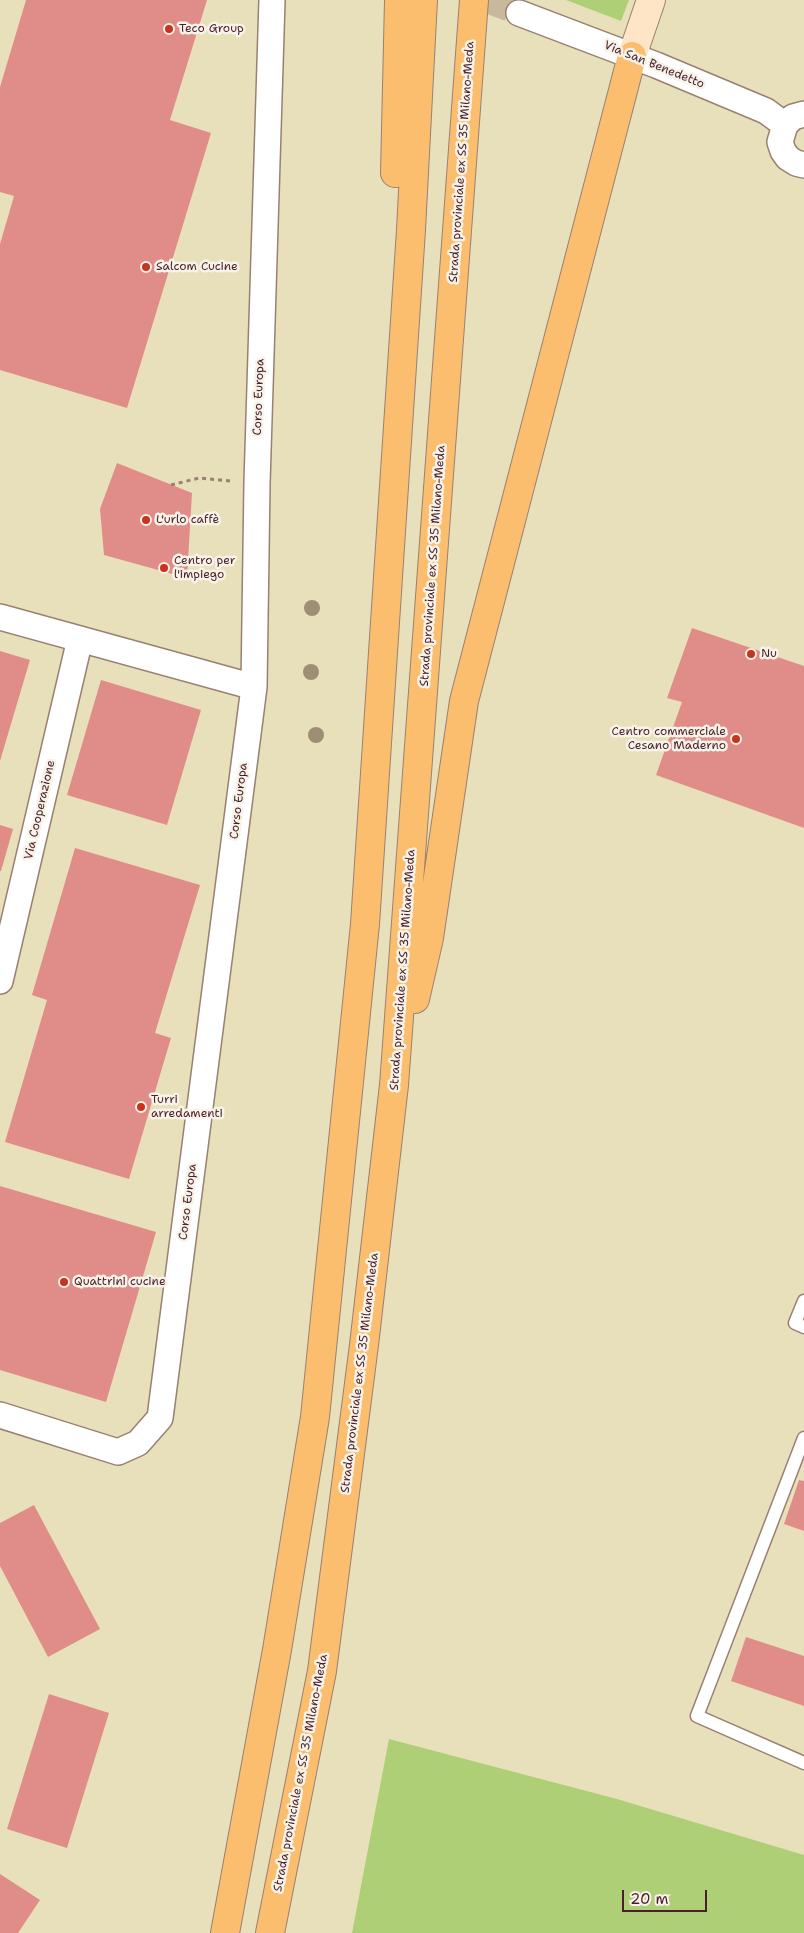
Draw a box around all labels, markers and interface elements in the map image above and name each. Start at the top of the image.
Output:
place label: Teco Group [179,22,244,36]
marker: Teco Group [163,23,175,35]
street label: Via San Benedetto [602,38,706,92]
street label: Strada provinciale ex SS 35 Milano-Meda [446,41,478,283]
place label: Salcom Cucine [156,260,238,274]
marker: Salcom Cucine [140,261,152,273]
street label: Corso Europa [250,358,268,436]
street label: Strada provinciale ex SS 35 Milano-Meda [417,445,449,687]
place label: L'urlo caffè [156,513,219,527]
marker: L'urlo caffè [140,514,152,526]
place label: Centro per l'impiego [174,554,235,582]
marker: Centro per l'impiego [158,562,170,574]
place label: Nu [761,647,777,661]
marker: Nu [745,648,757,660]
place label: Centro commerciale Cesano Maderno [612,725,726,753]
marker: Centro commerciale Cesano Maderno [730,733,742,745]
street label: Via Cooperazione [22,759,58,861]
street label: Corso Europa [227,762,251,840]
street label: Strada provinciale ex SS 35 Milano-Meda [387,849,419,1091]
place label: Turri arredamenti [151,1093,223,1121]
marker: Turri arredamenti [135,1101,147,1113]
street label: Corso Europa [176,1163,200,1241]
street label: Strada provinciale ex SS 35 Milano-Meda [338,1252,382,1494]
place label: Quattrini cucine [74,1275,166,1289]
marker: Quattrini cucine [58,1276,70,1288]
street label: Strada provinciale ex SS 35 Milano-Meda [271,1653,331,1893]
scale bar [624,1880,709,1912]
text: 20 m [630,1889,669,1909]

